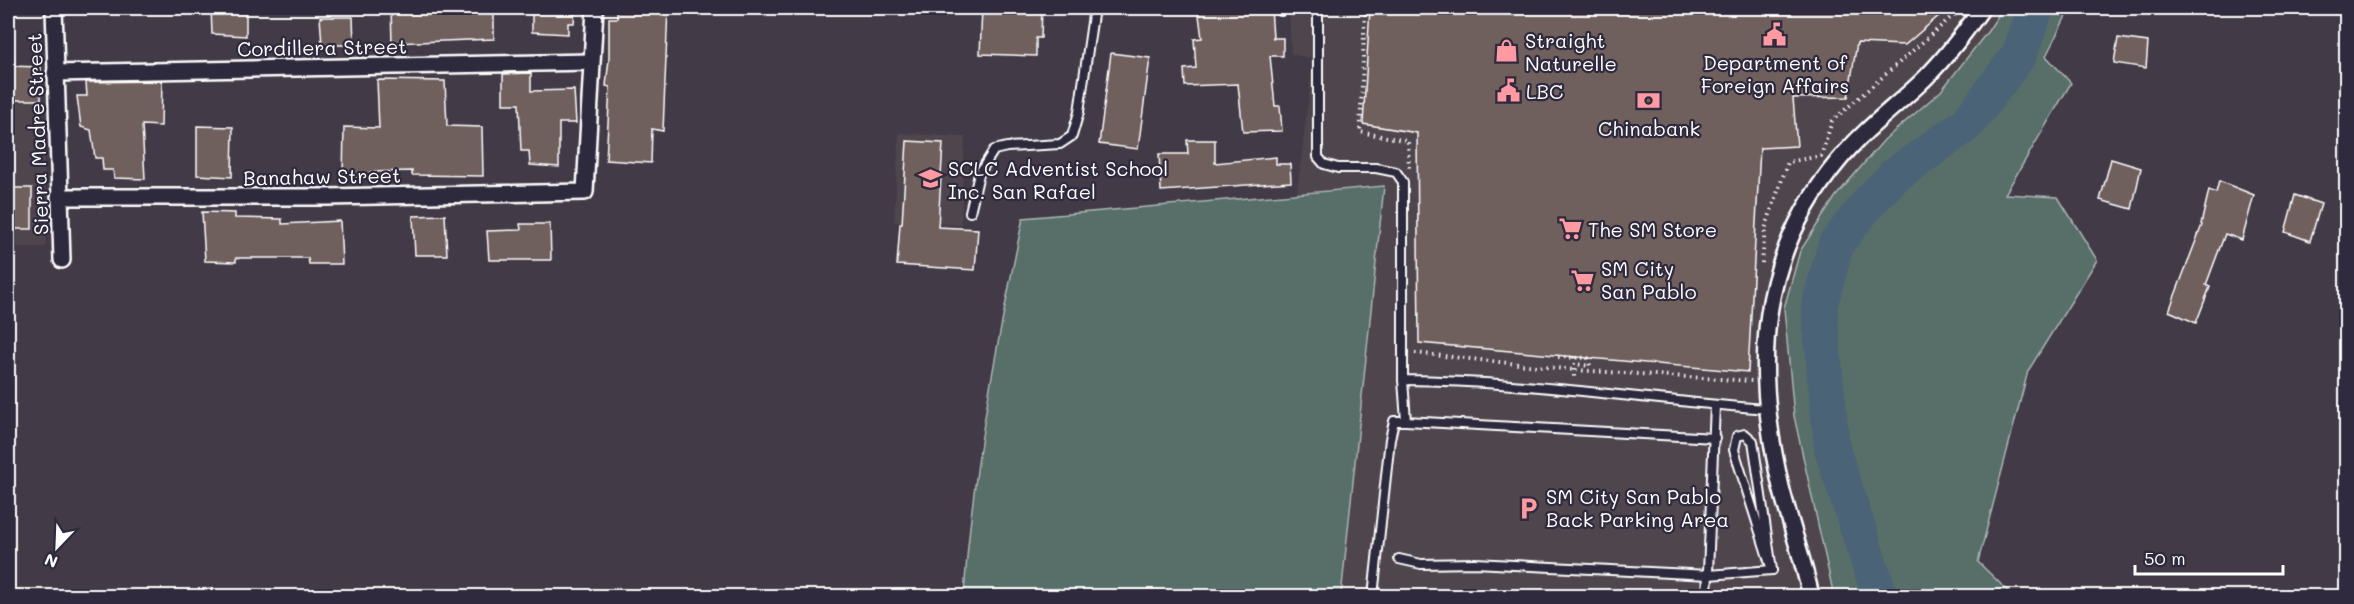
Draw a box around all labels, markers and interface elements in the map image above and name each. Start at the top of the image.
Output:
public building icon: Department of Foreign Affairs [1762,21,1788,47]
place label: Straight Naturelle [1525,27,1617,76]
street label: Sierra Madre Street [20,32,54,236]
street label: Cordillera Street [237,33,407,61]
shop icon: Straight Naturelle [1494,38,1520,64]
place label: Department of Foreign Affairs [1701,49,1849,98]
public building icon: LBC [1495,78,1521,104]
place label: LBC [1526,78,1563,104]
bank icon: Chinabank [1636,88,1662,114]
place label: Chinabank [1598,115,1700,141]
place label: SCLC Adventist School Inc. San Rafael [948,155,1168,204]
street label: Banahaw Street [243,162,401,190]
school or university icon: SCLC Adventist School Inc. San Rafael [917,166,943,192]
supermarket icon: The SM Store [1557,216,1583,242]
place label: The SM Store [1588,216,1717,242]
place label: SM City San Pablo [1601,255,1697,304]
supermarket icon: SM City San Pablo [1570,267,1596,293]
place label: SM City San Pablo Back Parking Area [1546,483,1729,532]
parking icon: SM City San Pablo Back Parking Area [1515,495,1541,521]
north arrow [27,517,87,577]
scale bar [2135,538,2284,576]
text: 50 m [2144,546,2186,570]
text: N [41,549,61,573]

